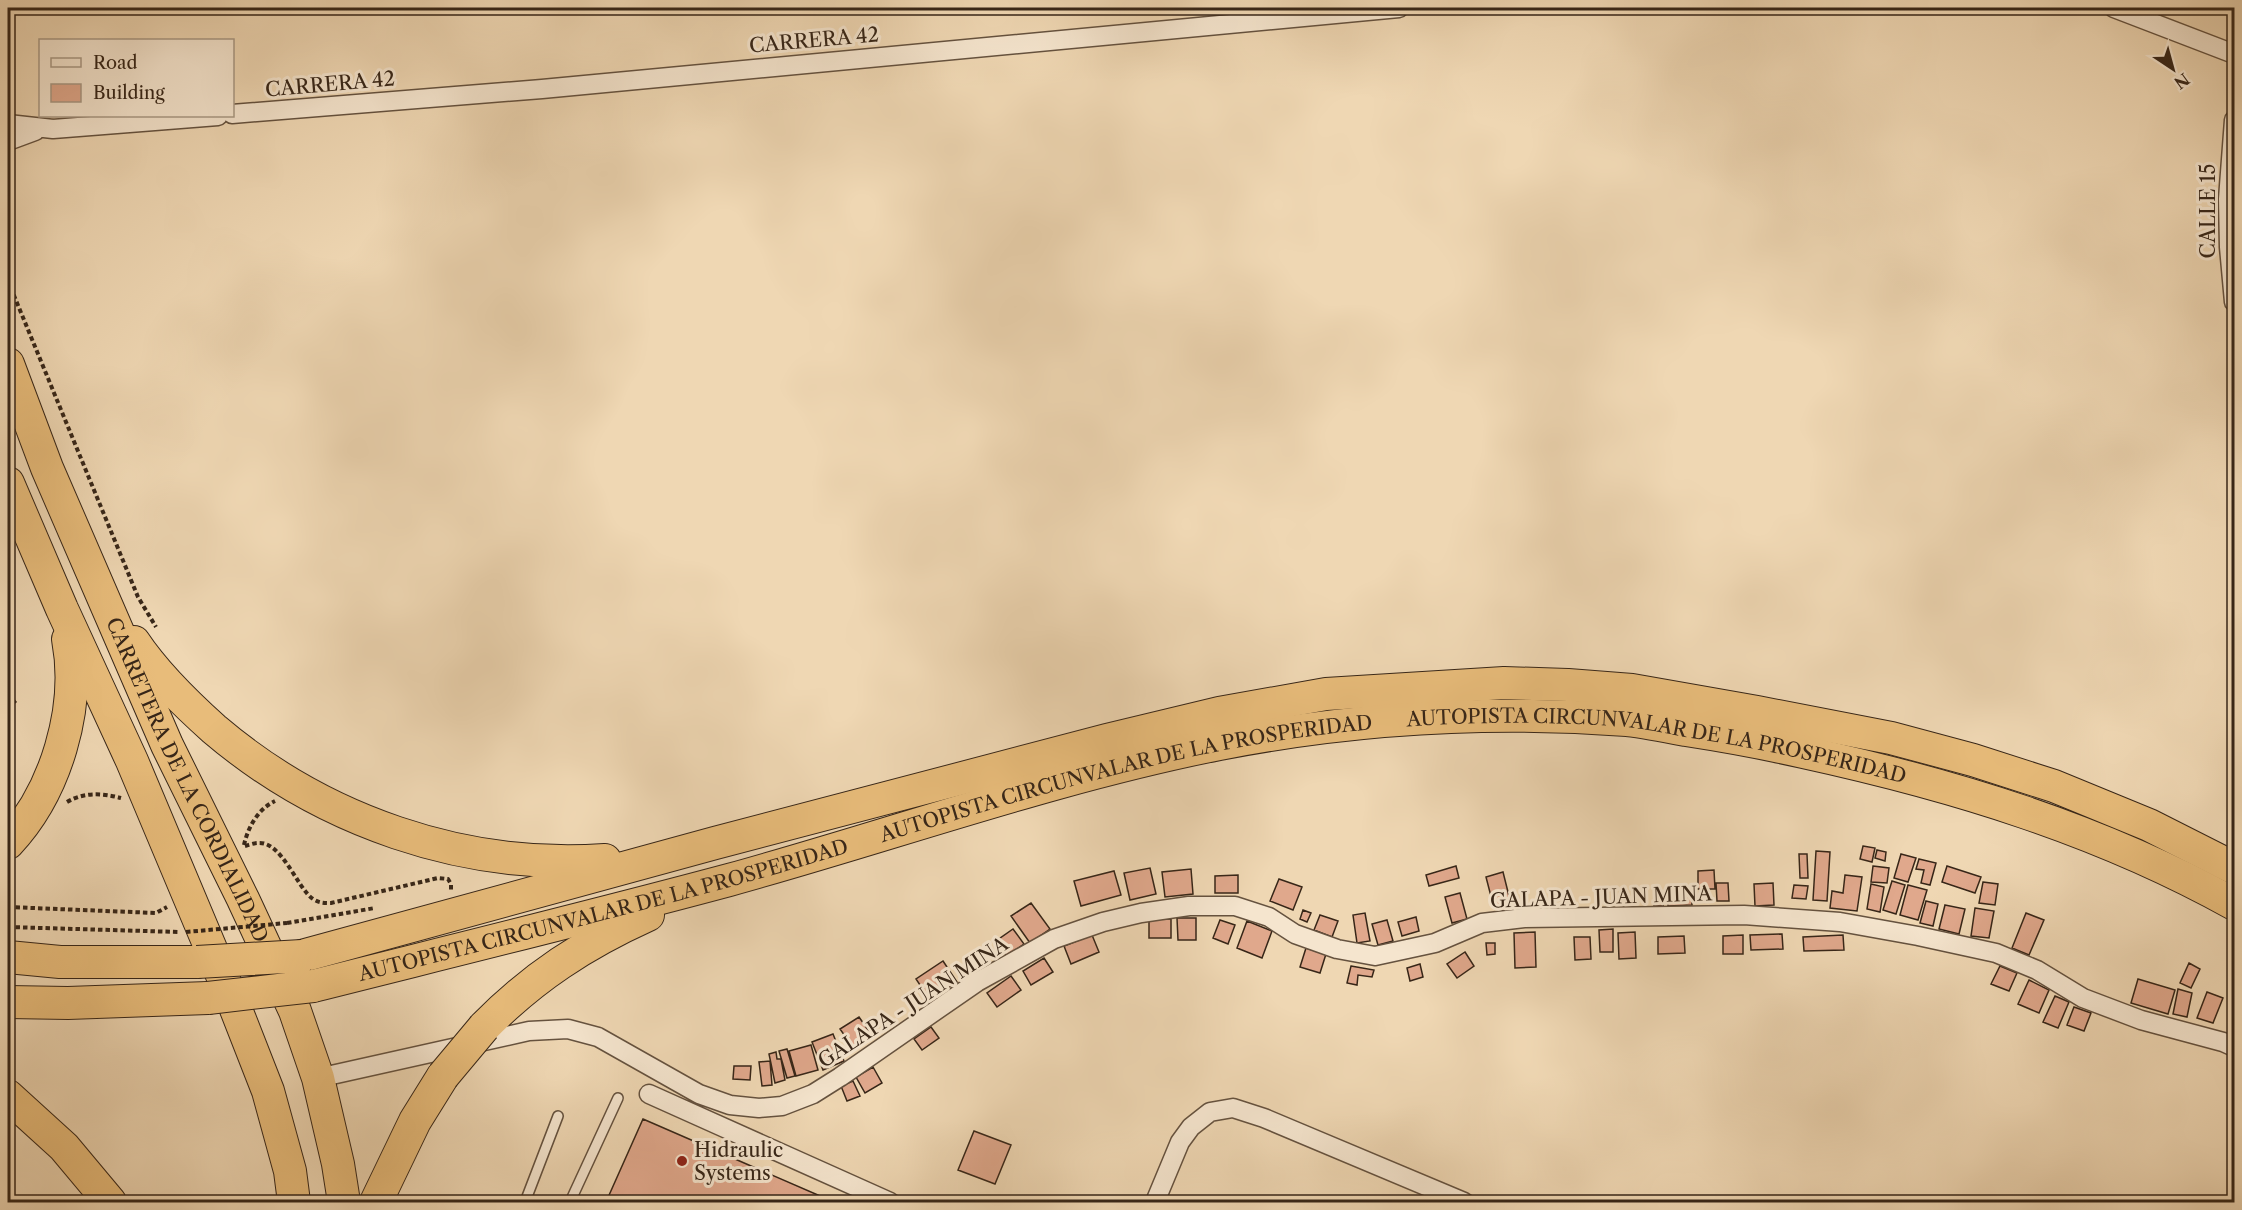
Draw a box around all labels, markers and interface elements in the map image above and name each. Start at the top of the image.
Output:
street label: CARRERA 42 [748,22,880,58]
legend [39,39,234,117]
north arrow [2143,39,2203,99]
text: Road [93,52,138,74]
street label: CARRERA 42 [264,66,396,102]
text: N [2170,69,2193,93]
text: Building [93,82,165,104]
street label: CALLE 15 [2196,164,2220,258]
street label: CARRETERA DE LA CORDIALIDAD [101,614,273,946]
street label: AUTOPISTA CIRCUNVALAR DE LA PROSPERIDAD [1405,704,1909,788]
street label: AUTOPISTA CIRCUNVALAR DE LA PROSPERIDAD [876,710,1373,847]
street label: AUTOPISTA CIRCUNVALAR DE LA PROSPERIDAD [355,834,851,986]
street label: GALAPA - JUAN MINA [1490,881,1714,913]
street label: GALAPA - JUAN MINA [813,931,1014,1073]
place label: Hidraulic Systems [694,1138,783,1185]
marker: Hidraulic Systems [675,1154,689,1168]

